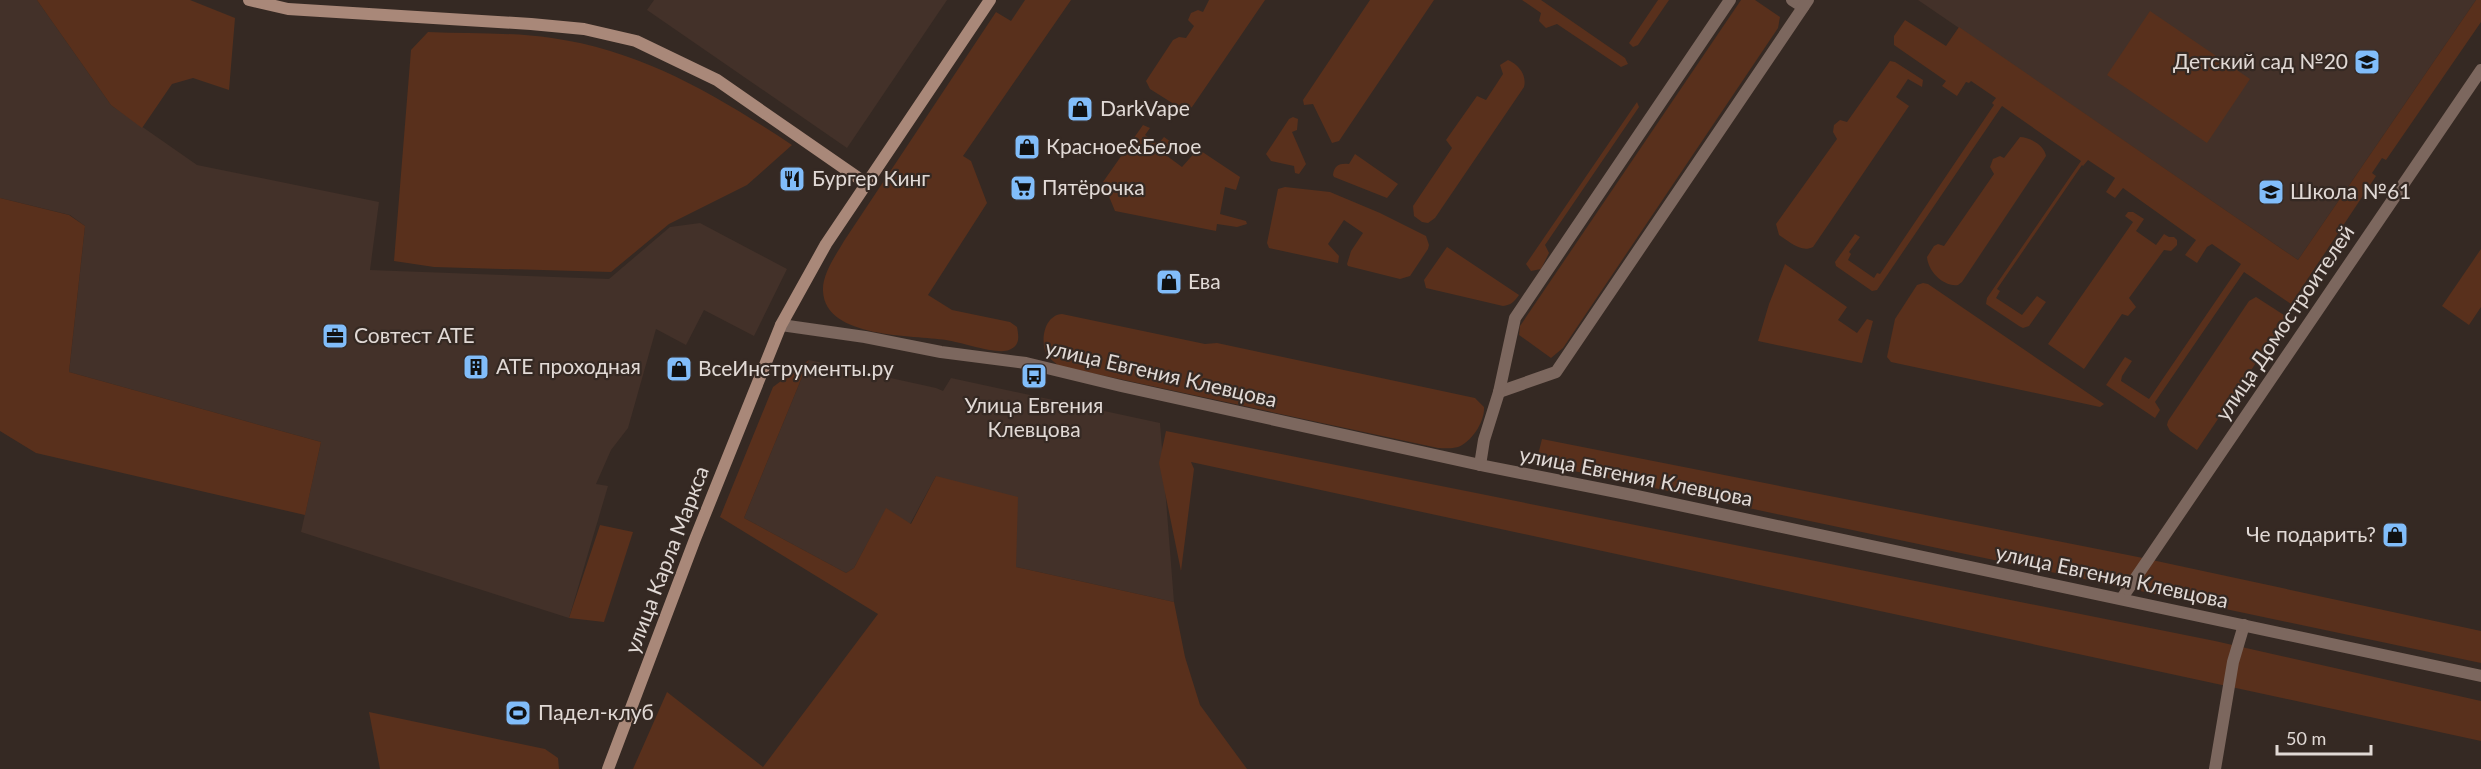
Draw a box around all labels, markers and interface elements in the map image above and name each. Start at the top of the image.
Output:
school or university icon: Детский сад №20 [2352,47,2382,77]
place label: Детский сад №20 [2173,48,2348,73]
shop icon: DarkVape [1065,94,1095,124]
place label: DarkVape [1100,95,1190,120]
shop icon: Красное&Белое [1012,132,1042,162]
place label: Красное&Белое [1046,133,1201,158]
restaurant icon: Бургер Кинг [777,164,807,194]
place label: Бургер Кинг [812,165,930,190]
supermarket icon: Пятёрочка [1008,173,1038,203]
place label: Пятёрочка [1042,174,1145,199]
school or university icon: Школа №61 [2256,177,2286,207]
place label: Школа №61 [2290,178,2411,203]
street label: улица Домостроителей [2209,220,2359,425]
shop icon: Ева [1154,267,1184,297]
place label: Ева [1188,268,1221,293]
office icon: Совтест АТЕ [320,321,350,351]
place label: Совтест АТЕ [354,322,475,347]
street label: улица Евгения Клевцова [1043,334,1280,411]
building icon: АТЕ проходная [461,352,491,382]
place label: АТЕ проходная [496,353,641,378]
shop icon: ВсеИнструменты.ру [664,354,694,384]
place label: ВсеИнструменты.ру [698,355,894,380]
bus stop icon: Улица Евгения Клевцова [1019,361,1049,391]
place label: Улица Евгения Клевцова [965,392,1103,441]
street label: улица Евгения Клевцова [1518,441,1755,510]
street label: улица Карла Маркса [618,462,713,657]
shop icon: Че подарить? [2380,520,2410,550]
place label: Че подарить? [2246,521,2376,546]
street label: улица Евгения Клевцова [1994,539,2231,612]
sports icon: Падел-клуб [503,698,533,728]
place label: Падел-клуб [538,699,654,724]
scale bar [2277,718,2372,756]
text: 50 m [2286,727,2326,749]

